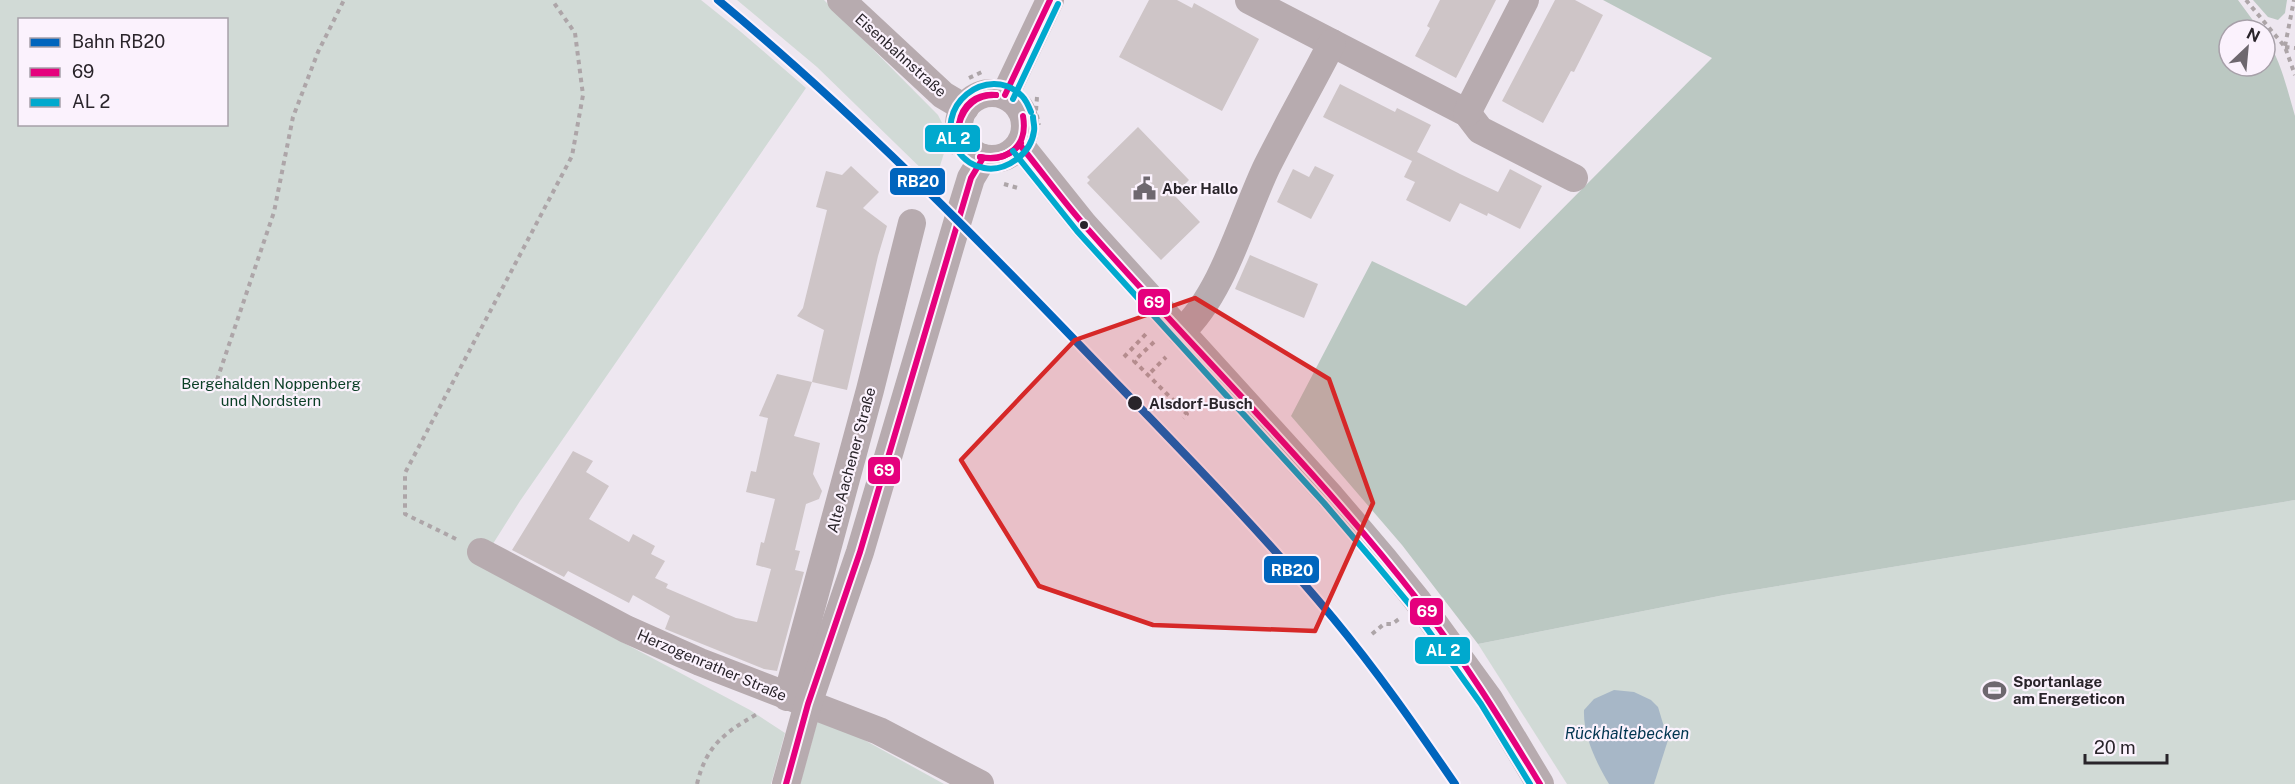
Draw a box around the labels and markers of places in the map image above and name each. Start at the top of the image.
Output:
public building icon: Aber Hallo [1131,175,1157,201]
place label: Aber Hallo [1162,180,1238,197]
unlabelled marker [1078,219,1090,231]
marker: Alsdorf-Busch [1126,394,1144,412]
place label: Alsdorf-Busch [1149,395,1253,412]
place label: Sportanlage am Energeticon [2013,673,2125,707]
sports icon: Sportanlage am Energeticon [1982,677,2008,703]

